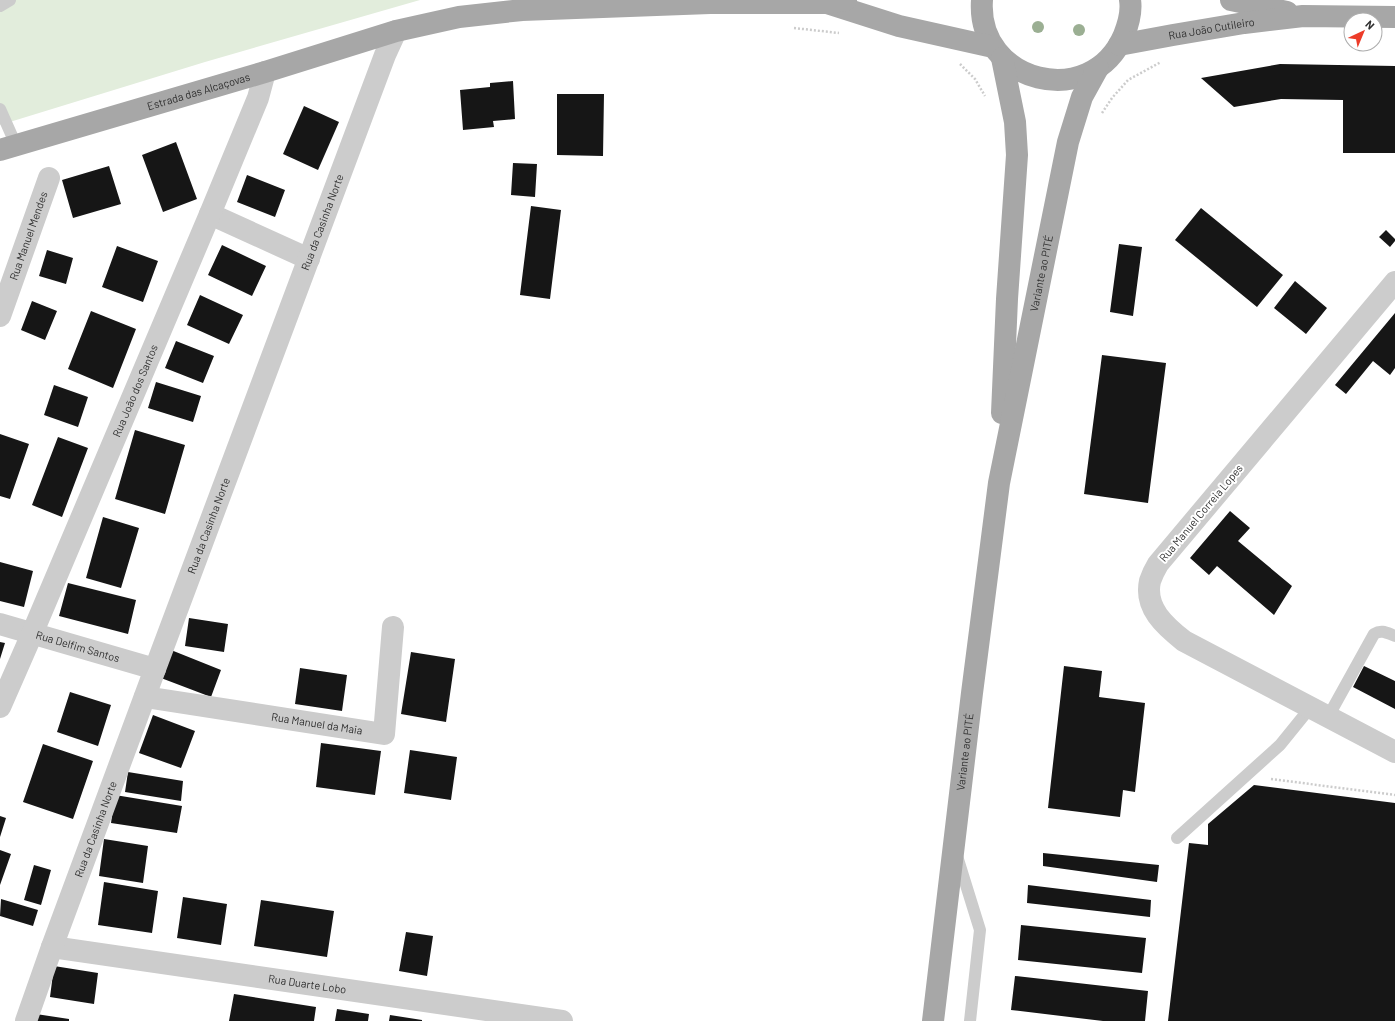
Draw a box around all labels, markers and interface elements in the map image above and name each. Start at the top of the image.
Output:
north arrow [1343,12,1383,52]
street label: Rua João Cutileiro [1167,15,1255,42]
text: N [1363,17,1377,32]
street label: Estrada das Alcaçovas [145,70,251,112]
street label: Rua da Casinha Norte [298,172,346,272]
street label: Rua Manuel Mendes [6,190,50,282]
street label: Variante ao PITÉ [1027,233,1055,313]
street label: Rua João dos Santos [109,342,160,439]
street label: Rua Manuel Correia Lopes [1156,461,1245,564]
street label: Rua da Casinha Norte [184,475,232,575]
street label: Rua Delfim Santos [34,628,121,664]
street label: Rua Manuel da Maia [270,710,364,737]
street label: Variante ao PITÉ [953,712,976,791]
street label: Rua da Casinha Norte [71,779,119,879]
street label: Rua Duarte Lobo [267,971,347,996]

